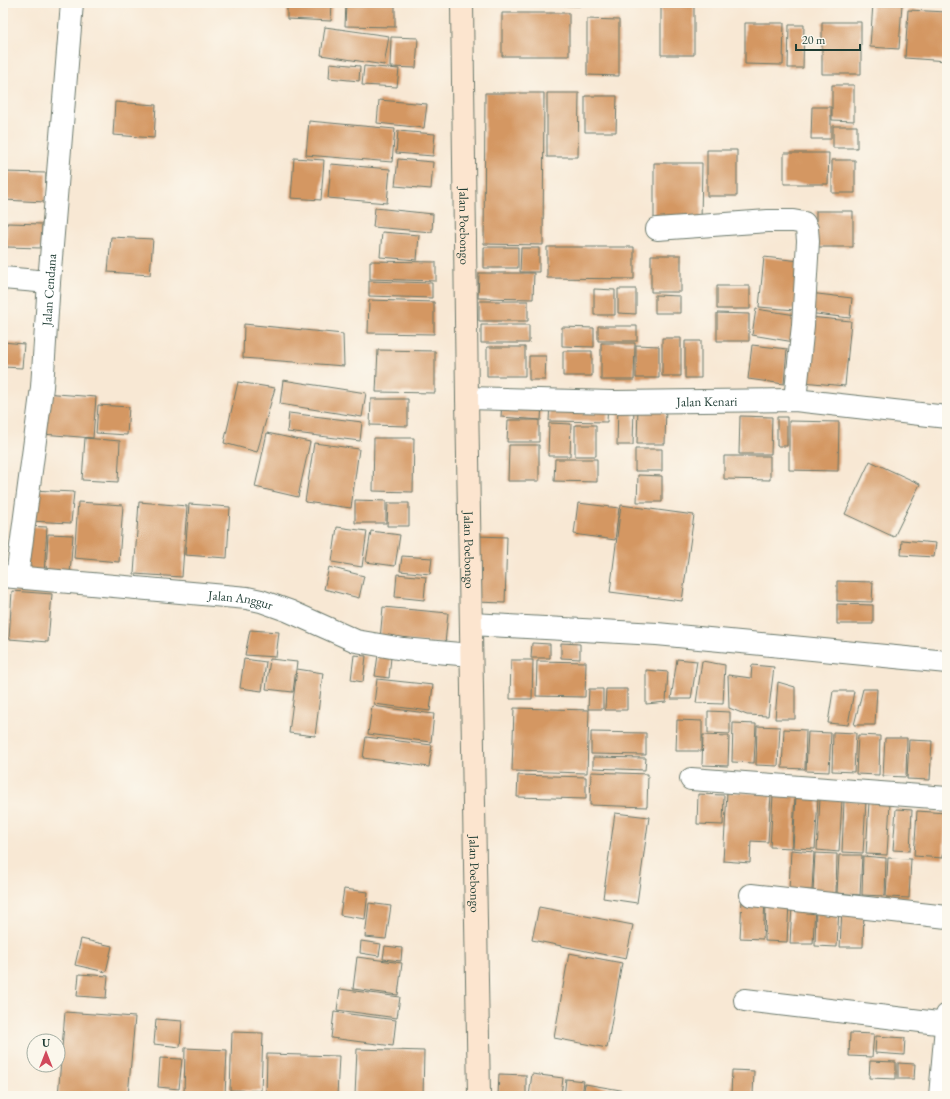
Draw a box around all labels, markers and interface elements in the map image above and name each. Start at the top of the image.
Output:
scale bar [796,26,860,52]
text: 20 m [802,32,826,48]
street label: Jalan Poebongo [455,186,473,265]
street label: Jalan Cendana [38,252,60,328]
street label: Jalan Kenari [675,393,738,410]
street label: Jalan Poebongo [460,510,478,589]
street label: Jalan Anggur [206,586,276,614]
street label: Jalan Poebongo [465,834,484,913]
north arrow [26,1033,66,1073]
text: U [42,1036,51,1050]

